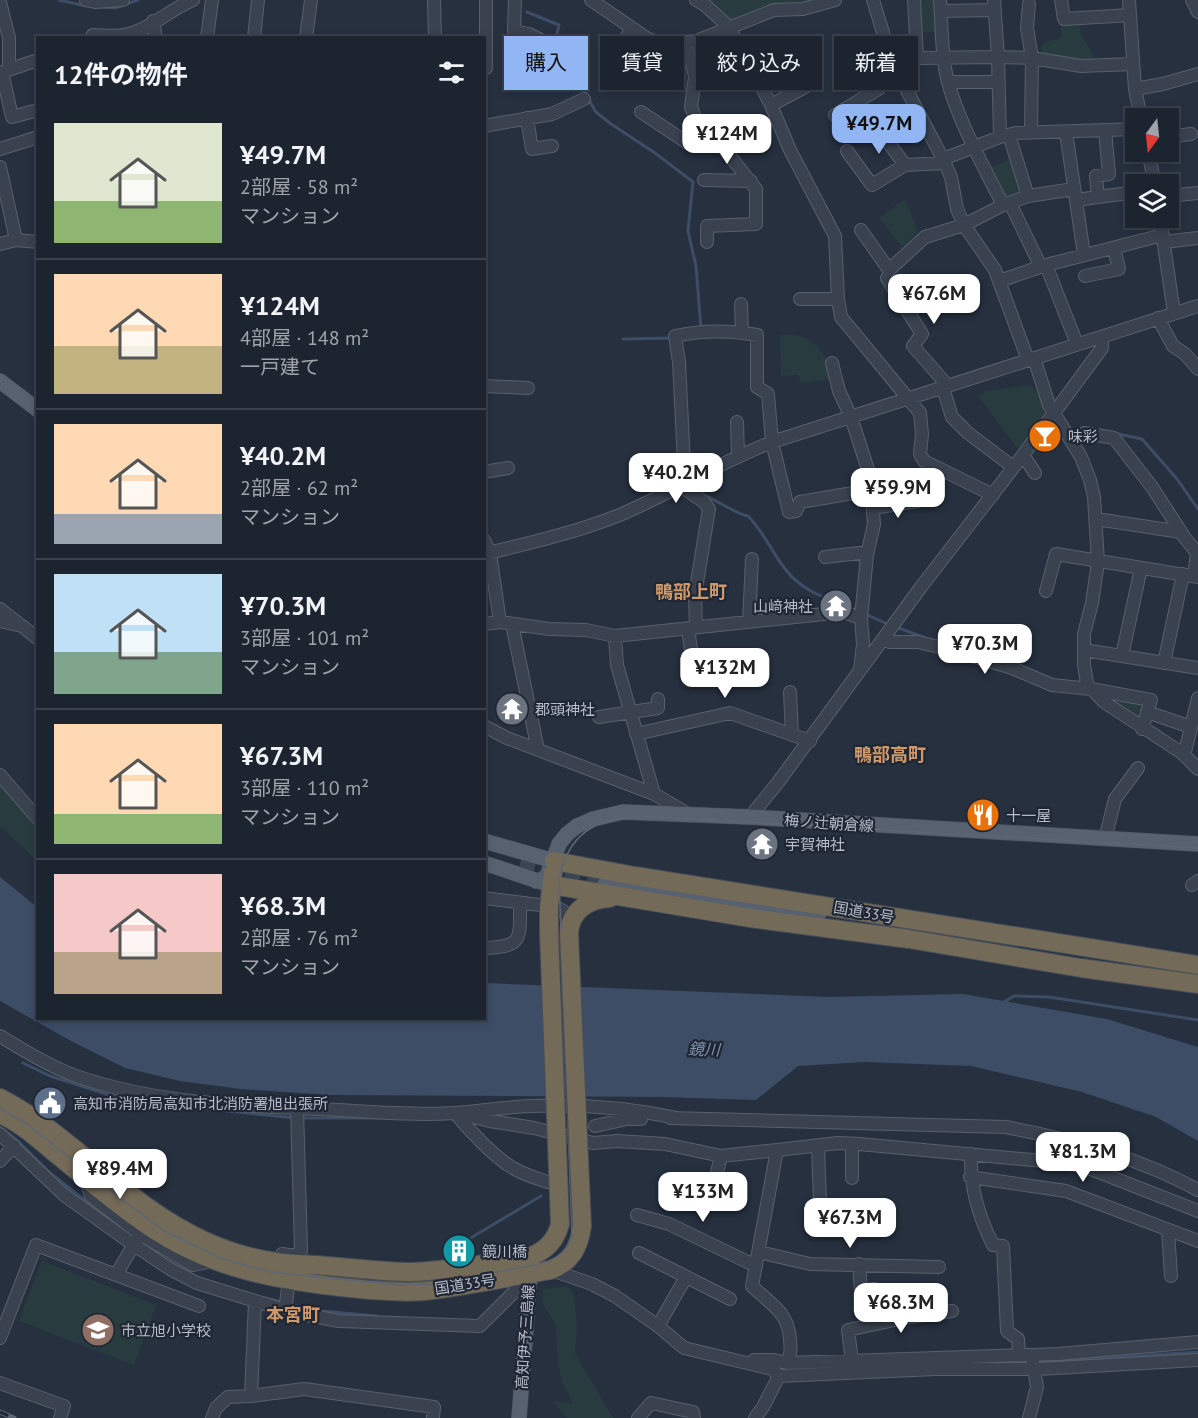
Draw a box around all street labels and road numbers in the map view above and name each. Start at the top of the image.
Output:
street label: 梅ノ辻朝倉線 [783,810,875,836]
street label: 国道33号 [832,897,896,927]
street label: 国道33号 [433,1270,497,1298]
street label: 高知伊予三島線 [512,1284,538,1390]

